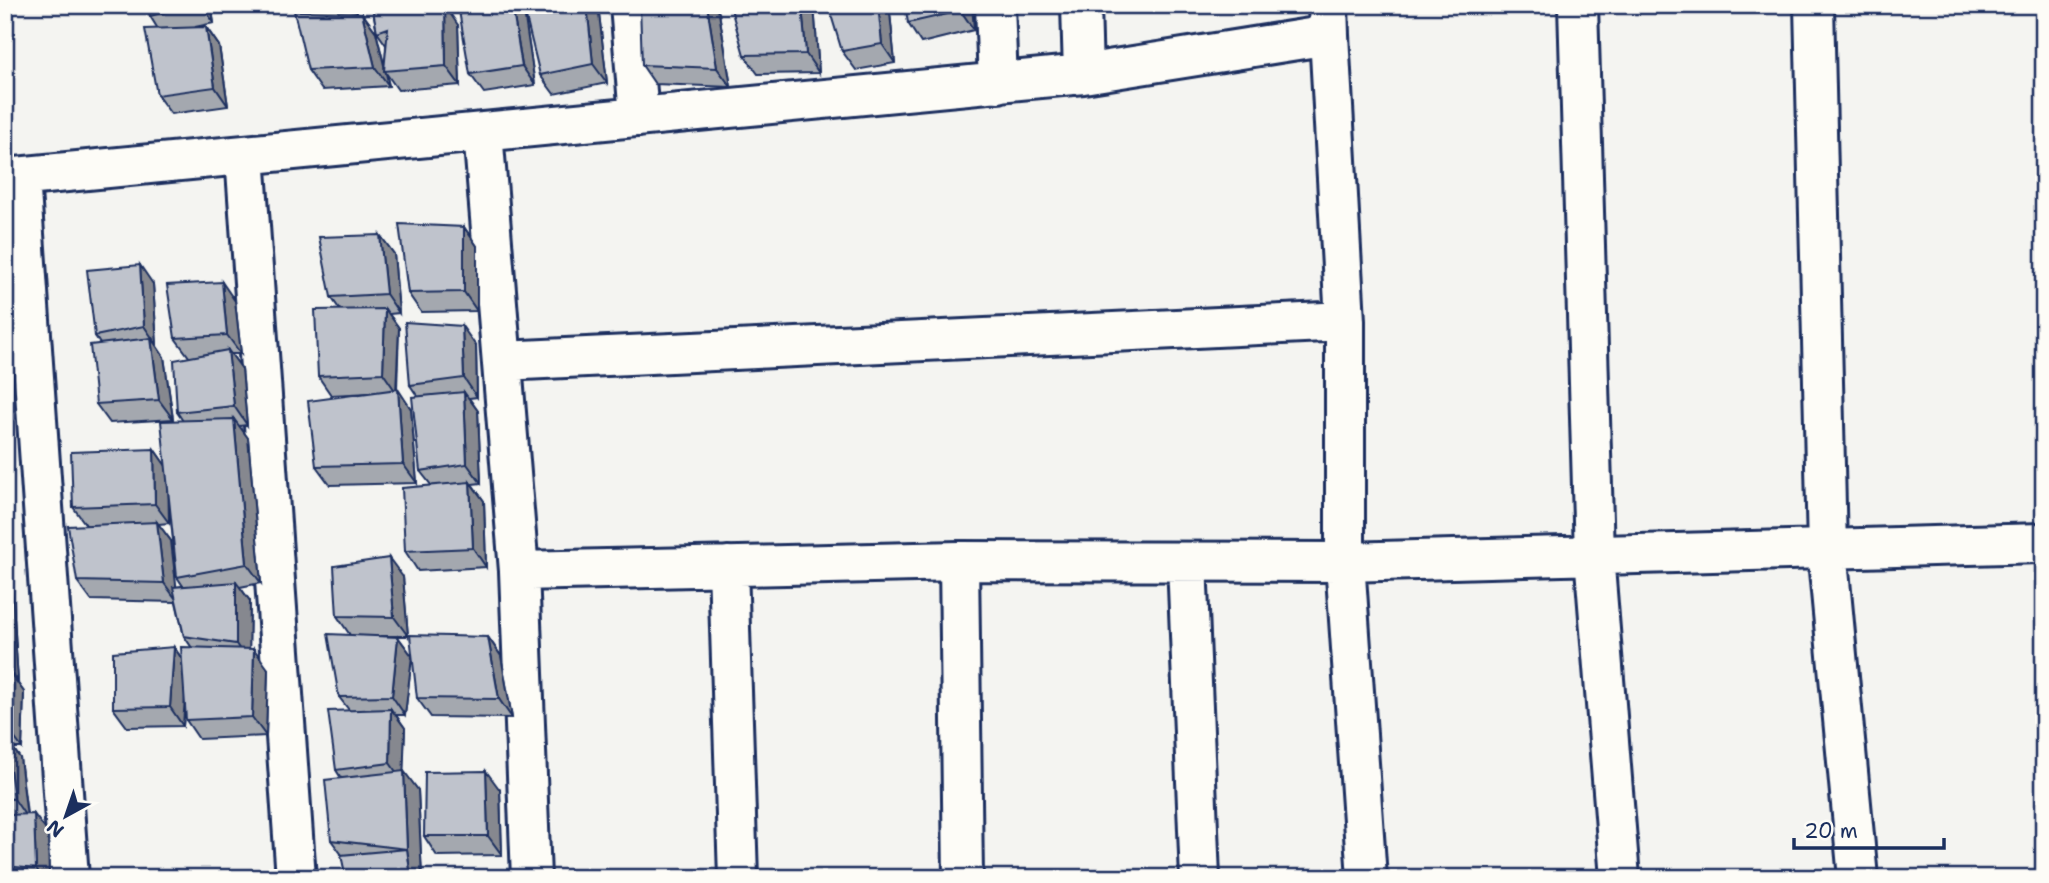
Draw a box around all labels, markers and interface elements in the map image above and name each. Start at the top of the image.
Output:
north arrow [32,782,102,852]
scale bar [1794,806,1944,850]
text: N [42,814,69,843]
text: 20 m [1804,817,1858,845]

